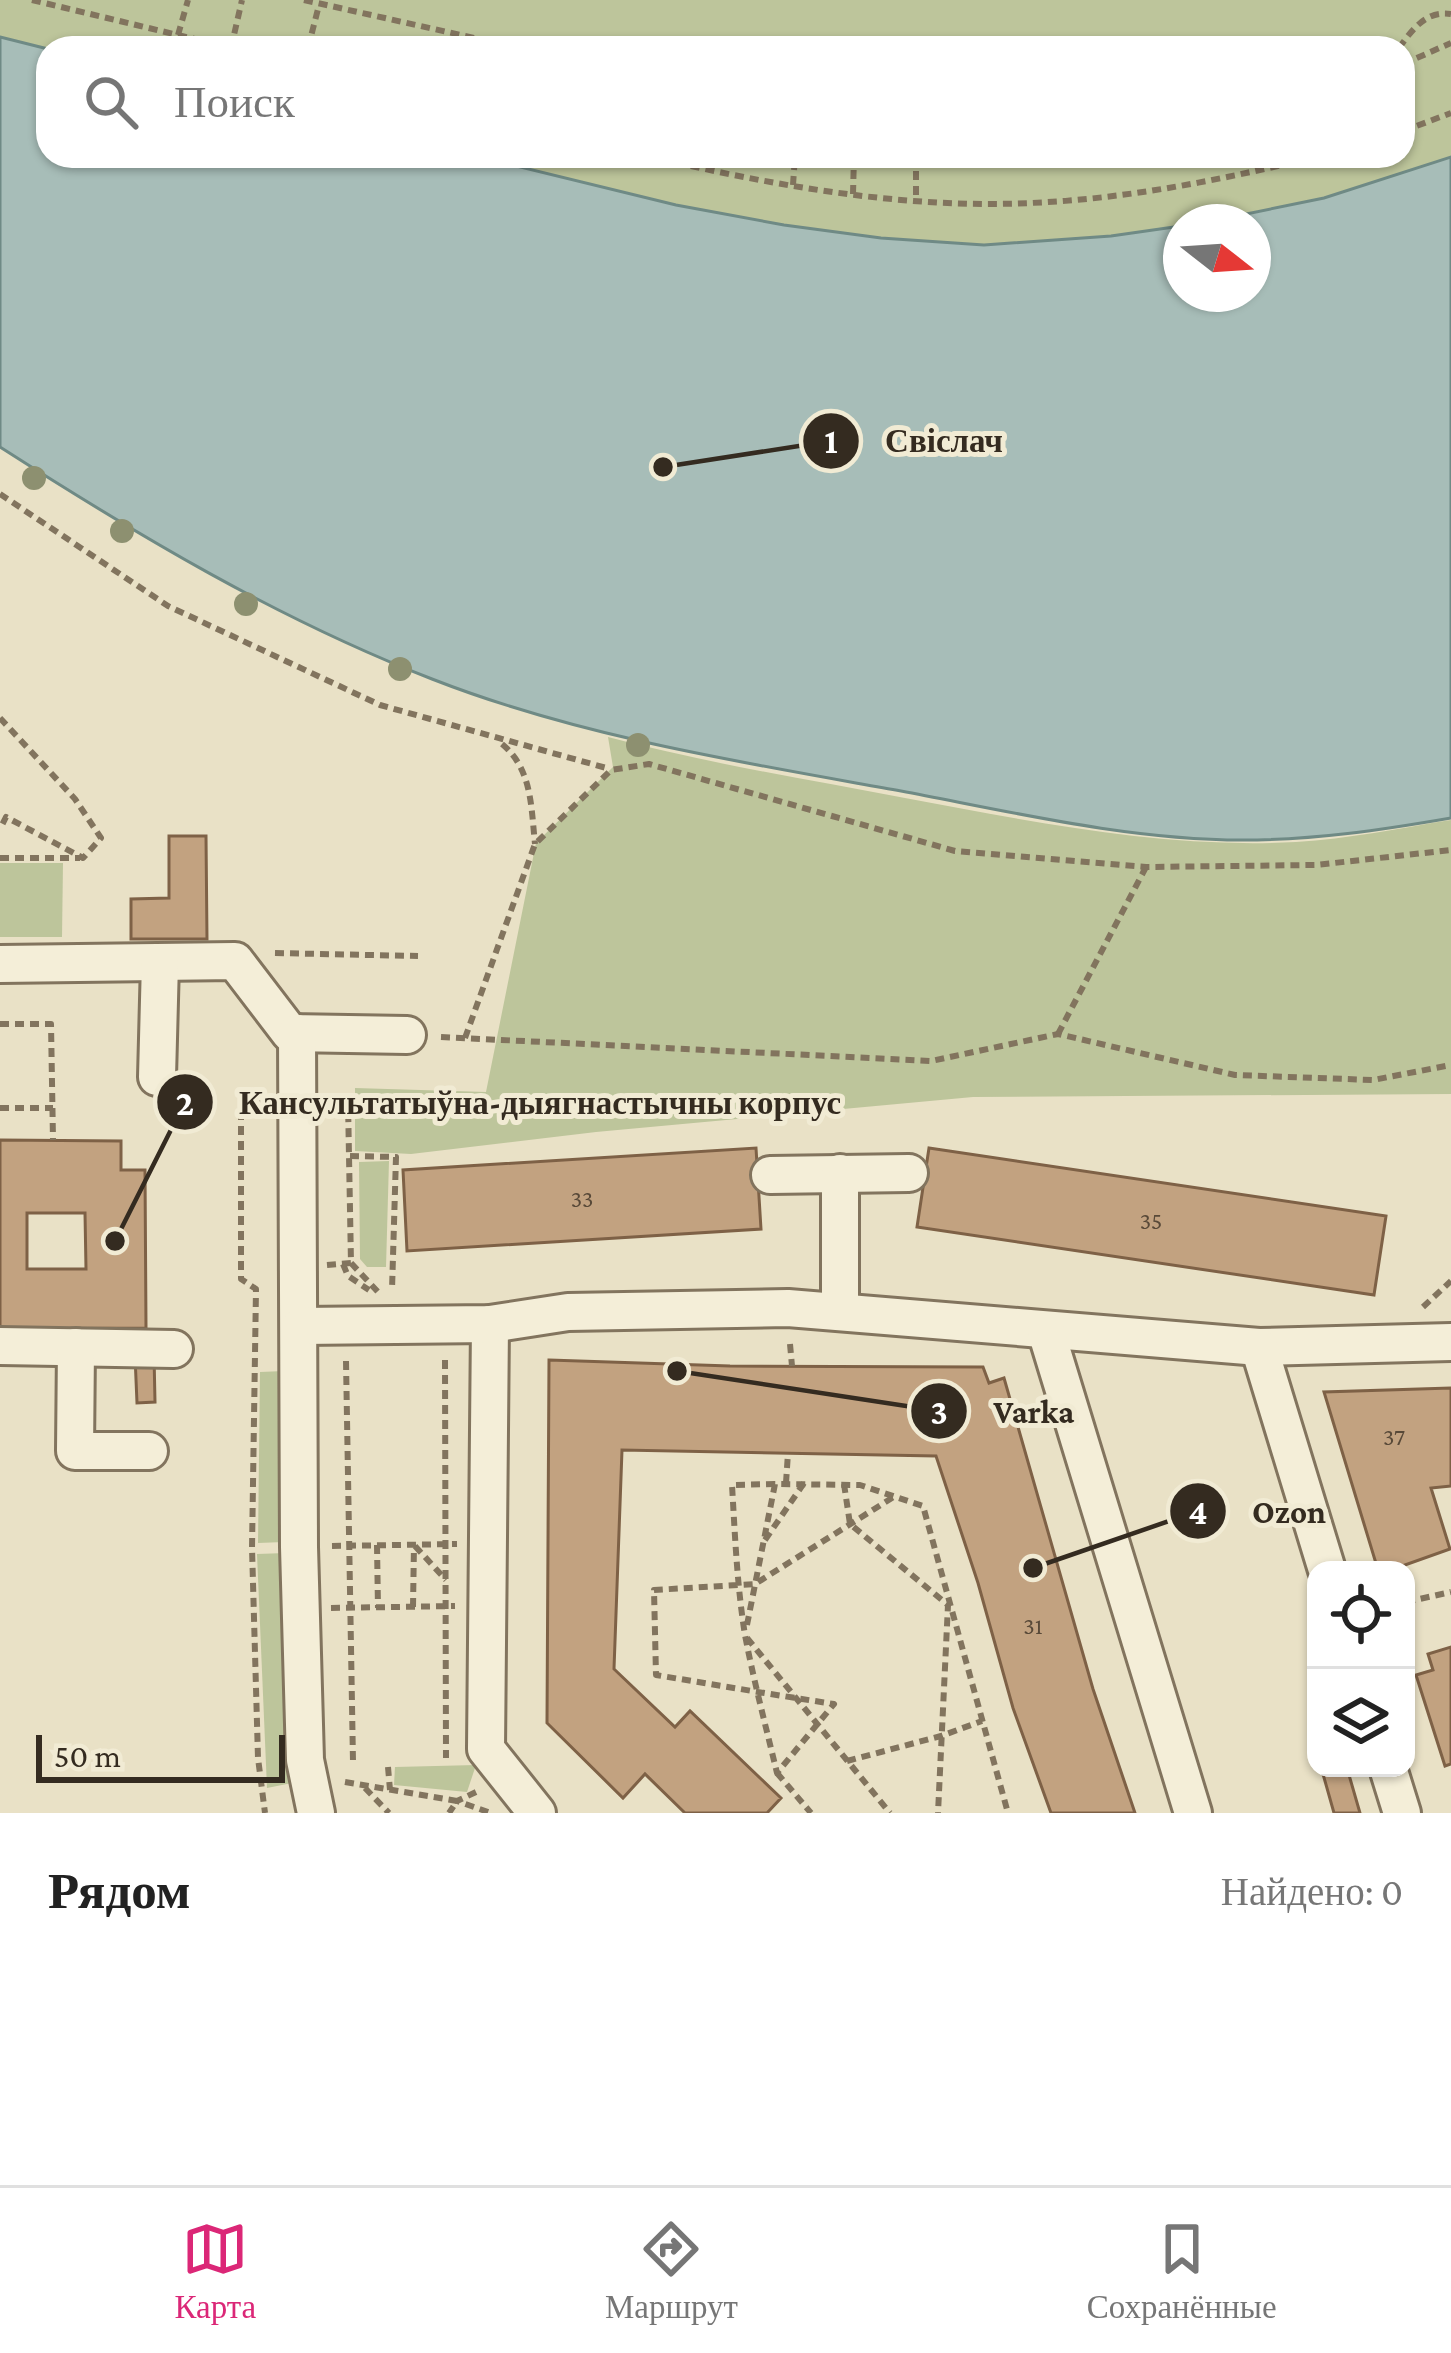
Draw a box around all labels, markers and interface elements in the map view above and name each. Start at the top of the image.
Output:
search box [36,36,1415,168]
icon: search [78,69,144,135]
text: Поиск [174,77,295,127]
north arrow [1163,204,1271,312]
callout: Свіслач [801,406,1027,475]
text: 1 [824,421,838,461]
text: Свіслач [885,422,1003,459]
callout: Кансультатыўна-дыягнастычны корпус [155,1068,865,1137]
text: 2 [176,1083,194,1123]
text: Кансультатыўна-дыягнастычны корпус [239,1084,841,1121]
house number: 33 [571,1185,593,1212]
house number: 35 [1140,1207,1162,1234]
callout: Varka [909,1377,1098,1446]
text: 3 [930,1392,948,1432]
text: Varka [993,1393,1074,1430]
house number: 37 [1383,1423,1405,1450]
callout: Ozon [1168,1477,1350,1546]
text: 4 [1188,1492,1208,1532]
text: Ozon [1252,1493,1326,1530]
map controls [1307,1561,1415,1777]
button: locate [1307,1561,1415,1669]
house number: 31 [1023,1612,1043,1639]
button: layers [1307,1669,1415,1777]
scale bar [36,1729,285,1782]
text: 50 m [54,1737,121,1774]
text: Рядом [48,1862,191,1919]
text: Найдено: 0 [1221,1870,1403,1913]
tab: Карта [174,2216,256,2326]
tab: Маршрут [605,2216,738,2326]
tab: Сохранённые [1087,2216,1277,2326]

